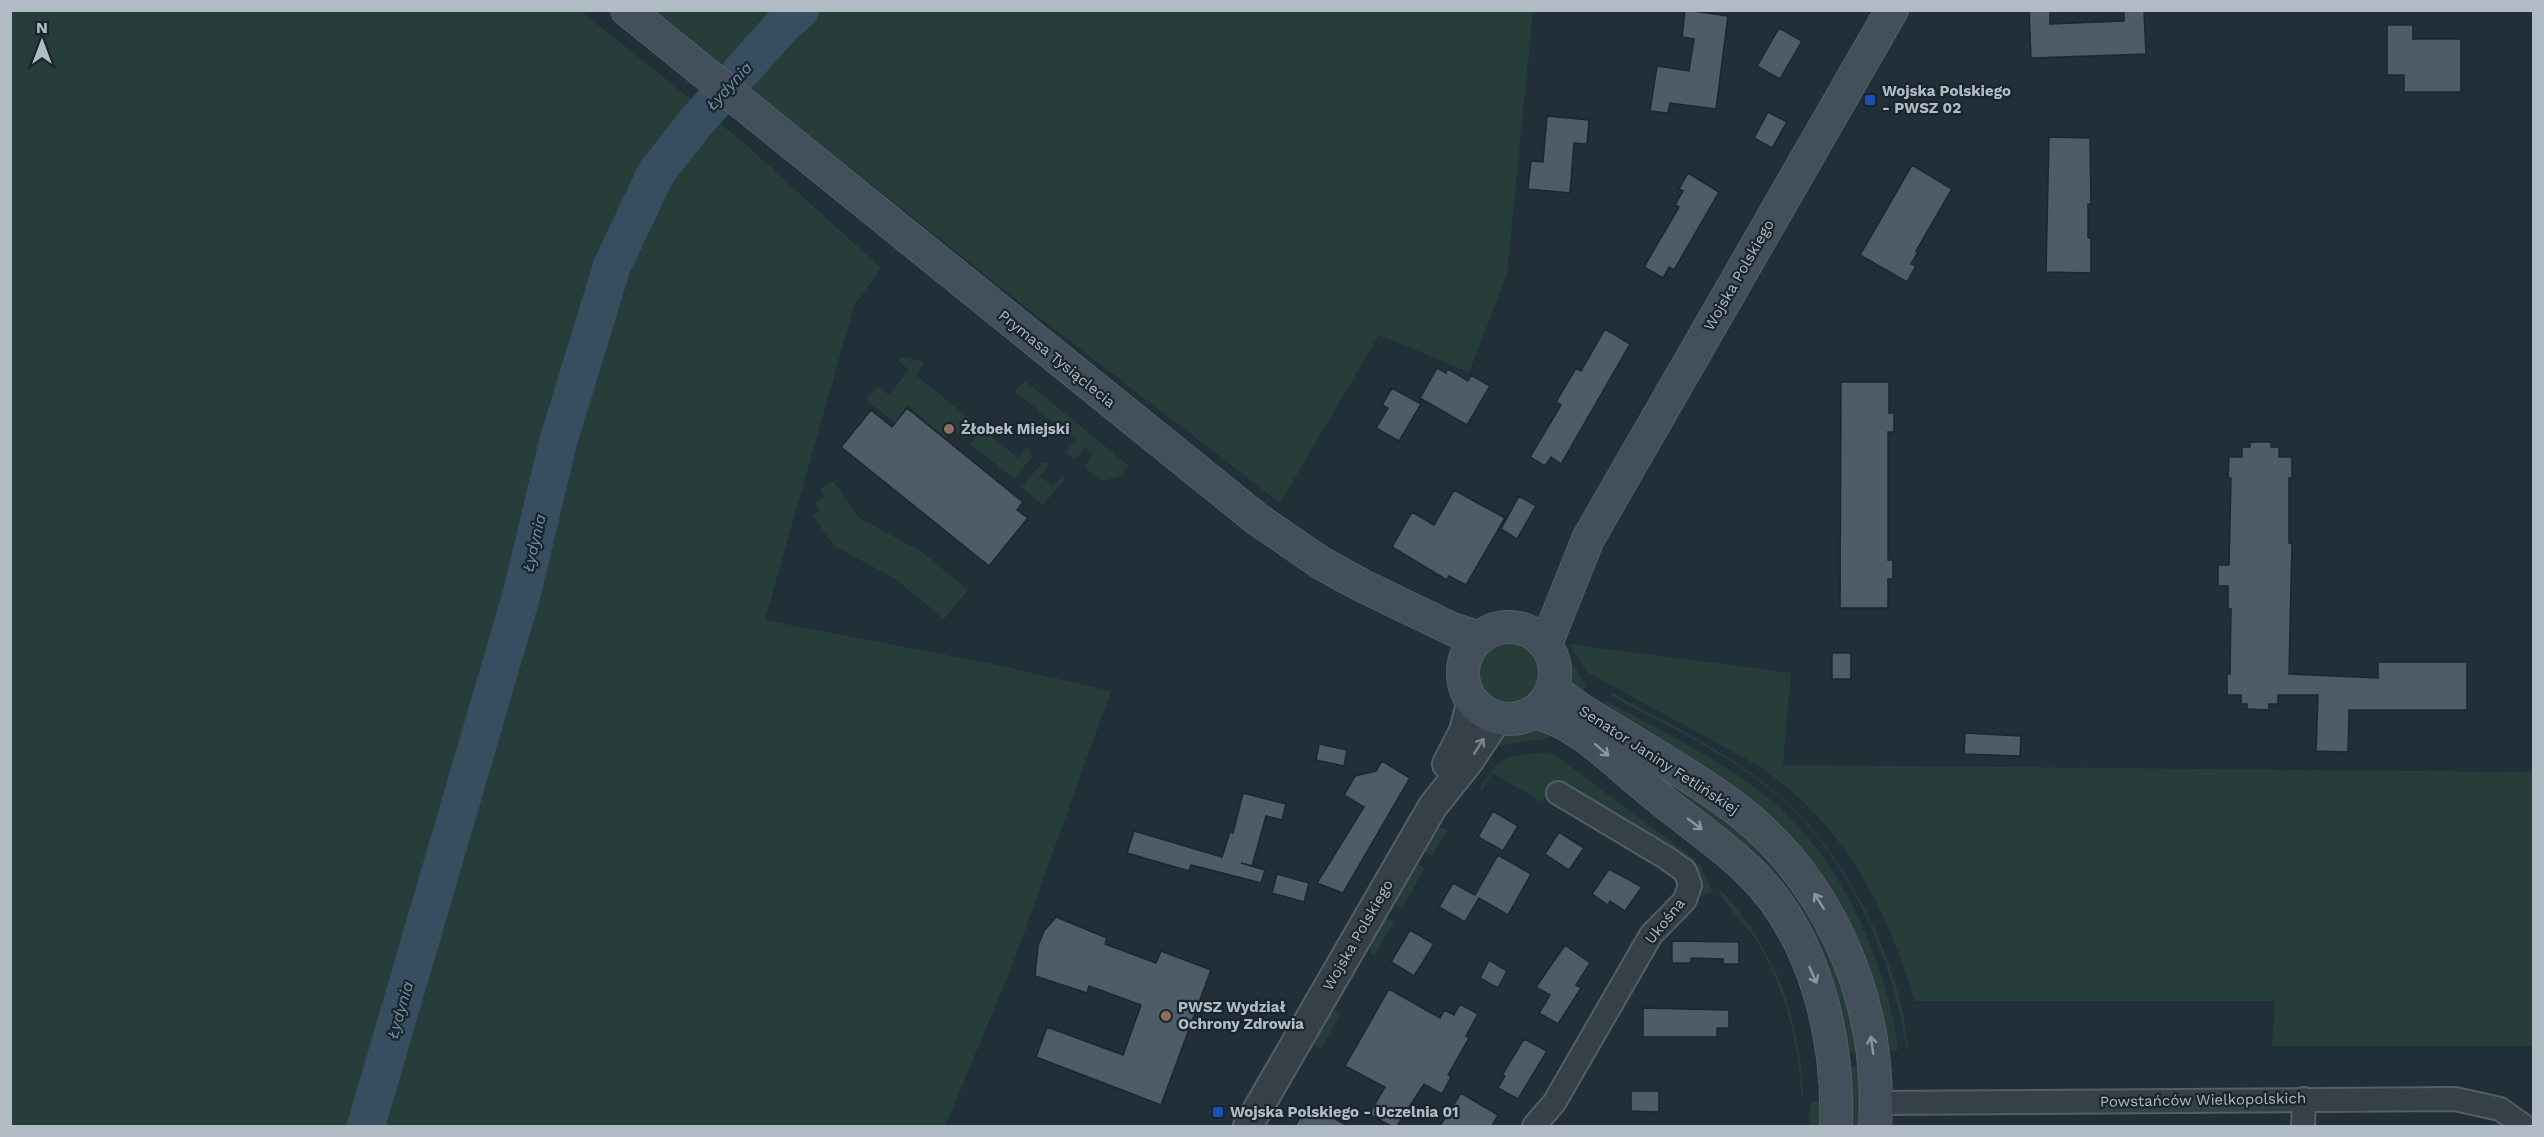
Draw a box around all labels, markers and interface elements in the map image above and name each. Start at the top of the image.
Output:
north arrow [12,12,72,72]
text: N [36,18,48,37]
water label: Łydynia [702,58,756,114]
place label: Wojska Polskiego - PWSZ 02 [1882,82,2011,117]
marker: Wojska Polskiego - PWSZ 02 [1863,93,1877,107]
street label: Wojska Polskiego [1700,216,1778,334]
street label: Prymasa Tysiąclecia [995,306,1119,412]
place label: Żłobek Miejski [961,420,1070,438]
marker: Żłobek Miejski [942,422,956,436]
water label: Łydynia [518,512,550,574]
street label: Senator Janiny Fetlińskiej [1576,702,1742,818]
one-way arrow [1473,738,1485,755]
one-way arrow [1594,743,1609,757]
one-way arrow [1686,818,1702,831]
street label: Wojska Polskiego [1319,876,1397,994]
one-way arrow [1812,893,1824,910]
street label: Ukośna [1641,894,1689,947]
one-way arrow [1808,966,1819,984]
water label: Łydynia [383,979,417,1041]
place label: PWSZ Wydział Ochrony Zdrowia [1178,998,1304,1033]
marker: PWSZ Wydział Ochrony Zdrowia [1159,1009,1173,1023]
one-way arrow [1866,1035,1877,1055]
street label: Powstańców Wielkopolskich [2100,1089,2306,1111]
place label: Wojska Polskiego - Uczelnia 01 [1230,1103,1459,1121]
marker: Wojska Polskiego - Uczelnia 01 [1211,1105,1225,1119]

